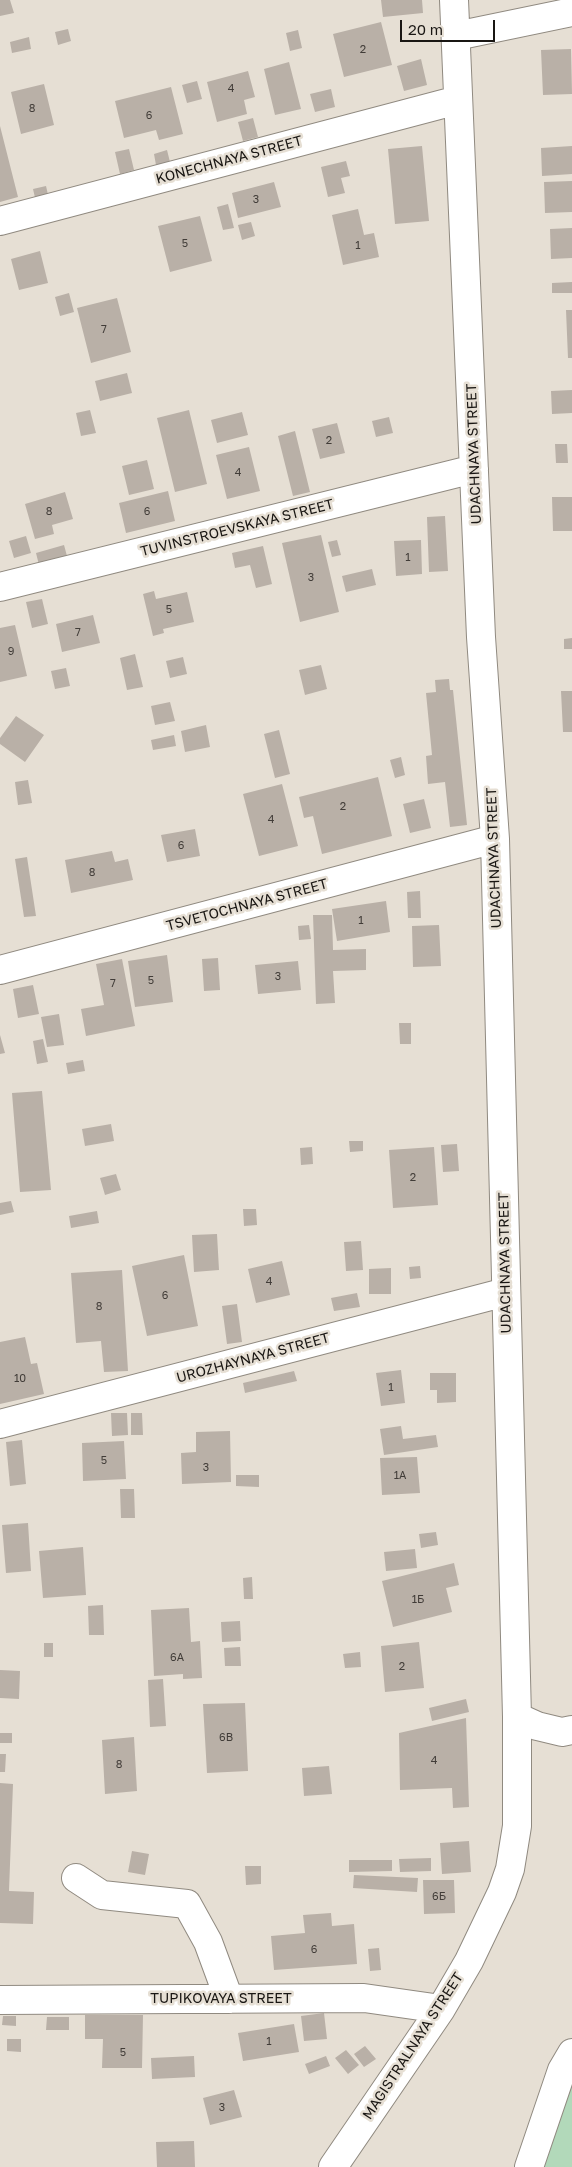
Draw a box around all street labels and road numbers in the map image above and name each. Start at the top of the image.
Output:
street label: KONECHNAYA STREET [154,132,304,188]
street label: UDACHNAYA STREET [463,383,485,525]
street label: TUVINSTROEVSKAYA STREET [139,496,335,560]
street label: UDACHNAYA STREET [483,787,505,929]
street label: TSVETOCHNAYA STREET [165,875,329,935]
street label: UDACHNAYA STREET [495,1192,515,1334]
street label: UROZHAYNAYA STREET [175,1329,331,1387]
street label: MAGISTRALNAYA STREET [359,1969,467,2123]
street label: TUPIKOVAYA STREET [150,1991,292,2007]

